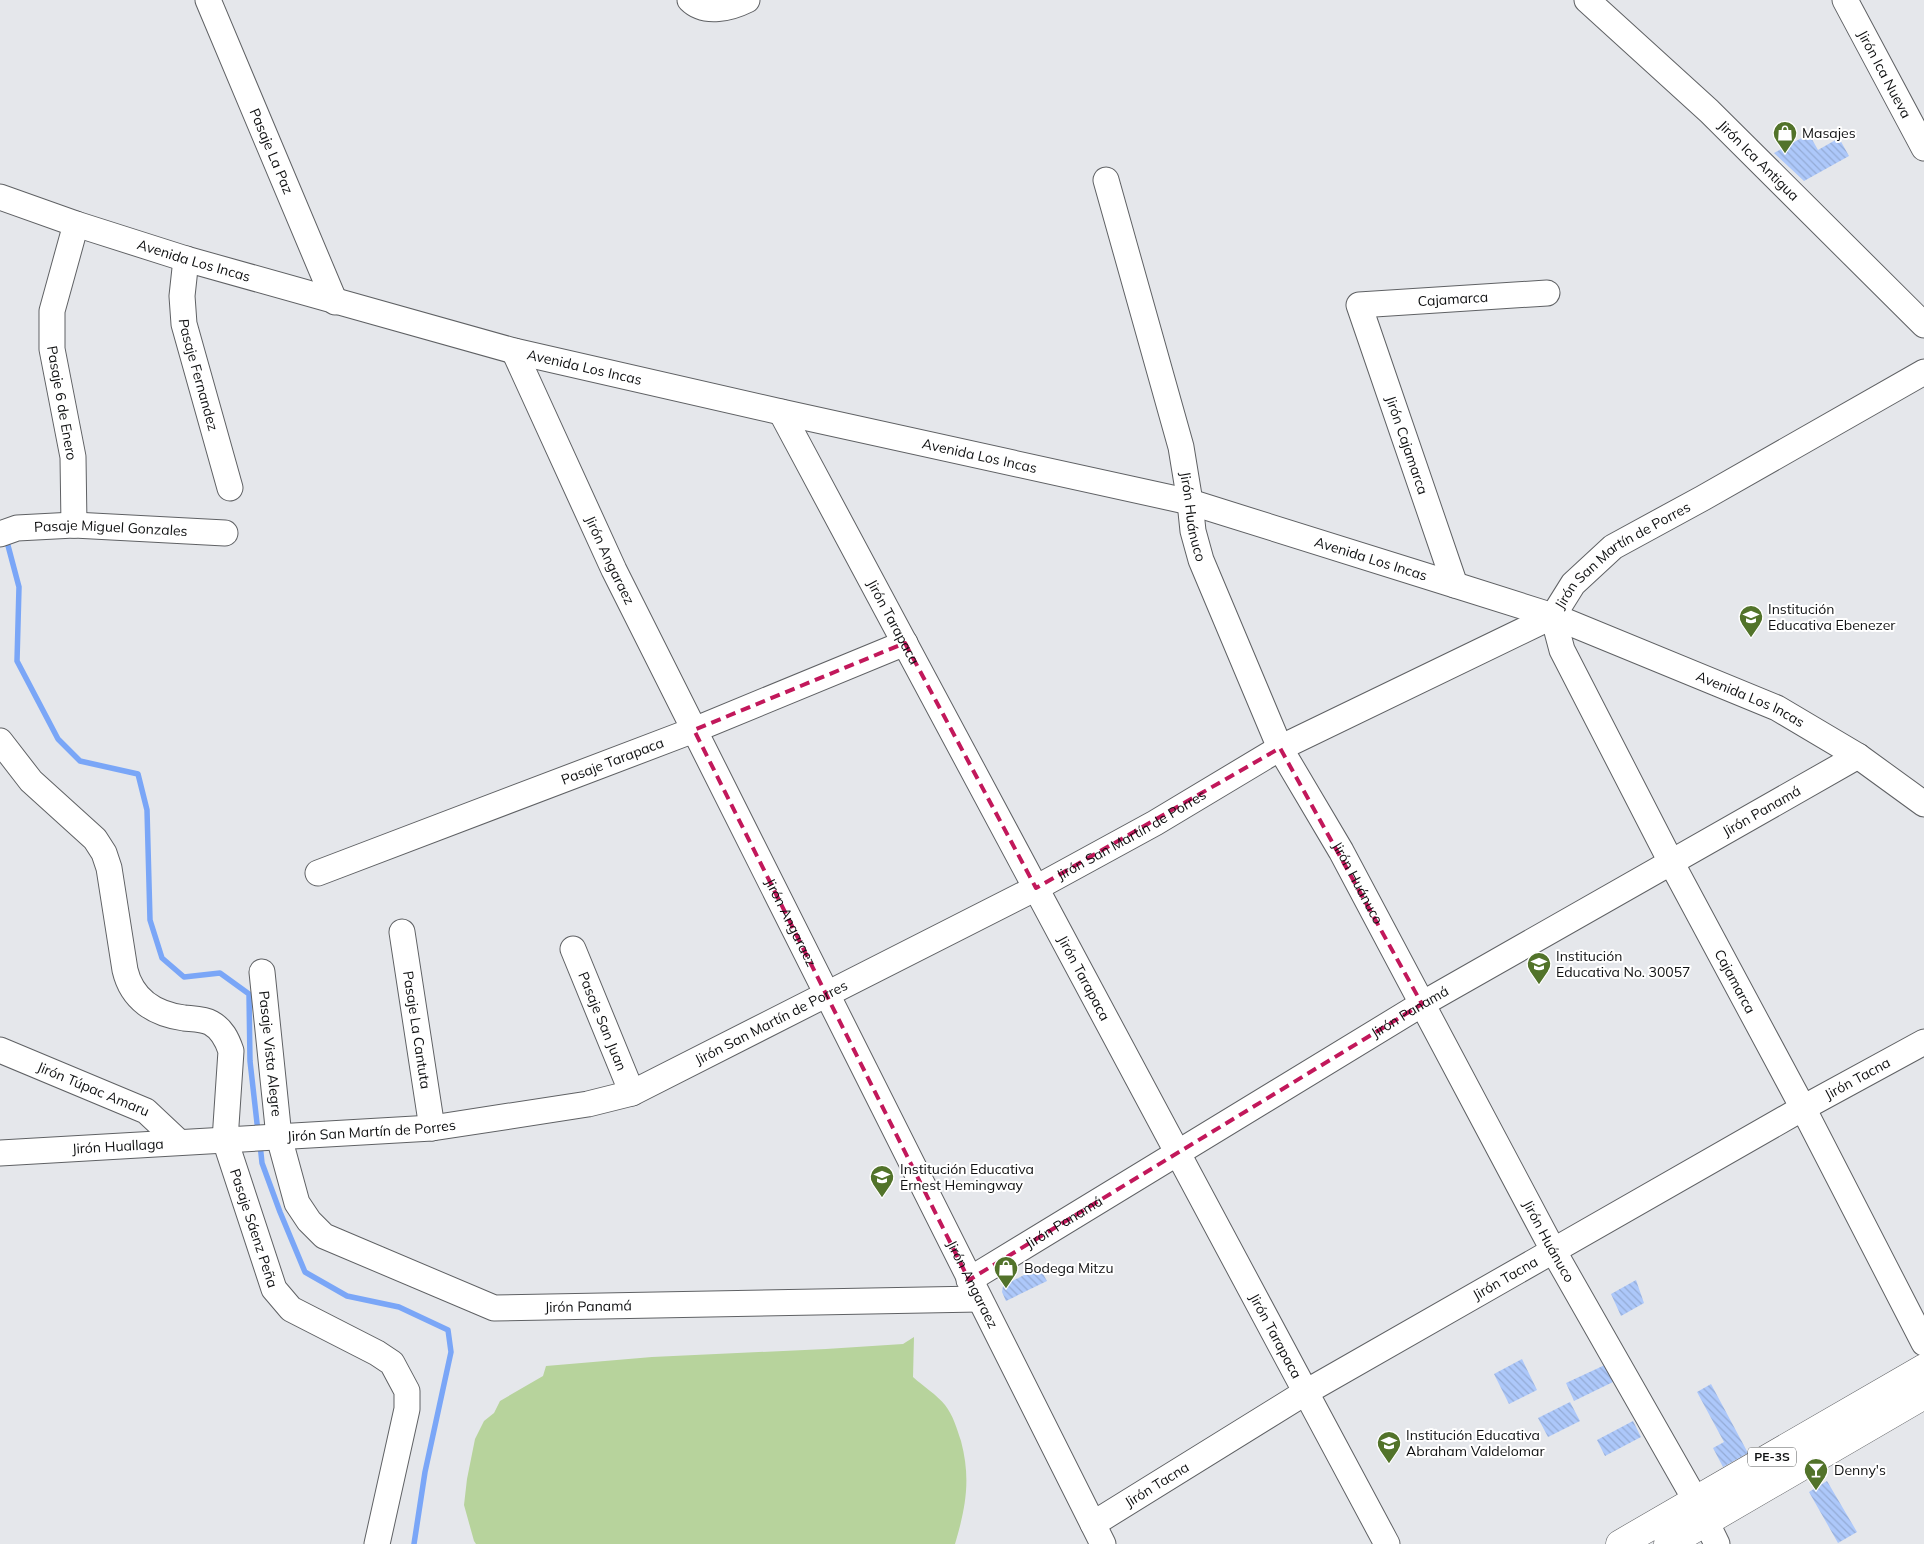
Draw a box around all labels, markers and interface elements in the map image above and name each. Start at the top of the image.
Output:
street label: Jirón Ica Nueva [1854,27,1915,121]
street label: Pasaje La Paz [246,106,298,197]
street label: Jirón Ica Antigua [1714,116,1803,205]
shop icon: Masajes [1772,120,1798,154]
place label: Masajes [1802,124,1856,142]
street label: Avenida Los Incas [135,235,253,286]
street label: Cajamarca [1417,288,1489,310]
street label: Pasaje Fernandez [175,318,223,433]
street label: Pasaje 6 de Enero [43,344,81,462]
street label: Avenida Los Incas [525,345,644,389]
street label: Jirón Cajamarca [1382,393,1432,497]
street label: Avenida Los Incas [920,434,1039,477]
street label: Jirón Huánuco [1176,470,1210,564]
street label: Jirón San Martín de Porres [1551,498,1694,612]
street label: Jirón Angaraez [581,513,639,608]
street label: Pasaje Miguel Gonzales [34,516,188,540]
street label: Avenida Los Incas [1312,533,1430,585]
street label: Jirón Tarapaca [863,576,923,668]
place label: Institución Educativa Ebenezer [1768,600,1896,634]
school or university icon: Institución Educativa Ebenezer [1738,604,1764,638]
street label: Avenida Los Incas [1693,667,1808,731]
street label: Pasaje Tarapaca [559,733,666,789]
street label: Jirón Panamá [1719,781,1804,840]
street label: Jirón San Martín de Porres [1053,785,1209,884]
street label: Jirón Huánuco [1328,838,1387,927]
street label: Jirón Angaraez [761,875,821,969]
street label: Jirón Tarapaca [1054,932,1114,1024]
street label: Cajamarca [1710,946,1760,1017]
place label: Institución Educativa No. 30057 [1556,947,1691,981]
school or university icon: Institución Educativa No. 30057 [1526,951,1552,985]
street label: Pasaje San Juan [574,969,631,1073]
street label: Pasaje La Cantuta [399,970,435,1090]
street label: Jirón San Martín de Porres [692,976,851,1069]
street label: Jirón Panamá [1368,982,1452,1042]
street label: Pasaje Vista Alegre [255,990,286,1117]
street label: Jirón Tacna [1821,1053,1893,1103]
street label: Jirón Túpac Amaru [34,1058,152,1120]
street label: Jirón San Martín de Porres [286,1115,457,1145]
street label: Jirón Huallaga [71,1135,164,1158]
place label: Institución Educativa Ernest Hemingway [900,1160,1034,1194]
school or university icon: Institución Educativa Ernest Hemingway [869,1164,895,1198]
street label: Pasaje Sáenz Peña [226,1166,282,1290]
street label: Jirón Panamá [1022,1192,1106,1253]
street label: Jirón Huánuco [1519,1197,1579,1286]
street label: Jirón Angaraez [943,1237,1002,1331]
street label: Jirón Tacna [1469,1252,1541,1304]
shop icon: Bodega Mitzu [993,1255,1019,1289]
place label: Bodega Mitzu [1024,1259,1114,1277]
street label: Jirón Tarapaca [1245,1290,1306,1382]
street label: Jirón Panamá [544,1296,632,1316]
place label: Institución Educativa Abraham Valdelomar [1406,1426,1545,1460]
school or university icon: Institución Educativa Abraham Valdelomar [1376,1430,1402,1464]
road number: PE-3S [1748,1448,1796,1466]
bar icon: Denny's [1803,1457,1829,1491]
street label: Jirón Tacna [1121,1458,1192,1511]
place label: Denny's [1834,1461,1886,1479]

